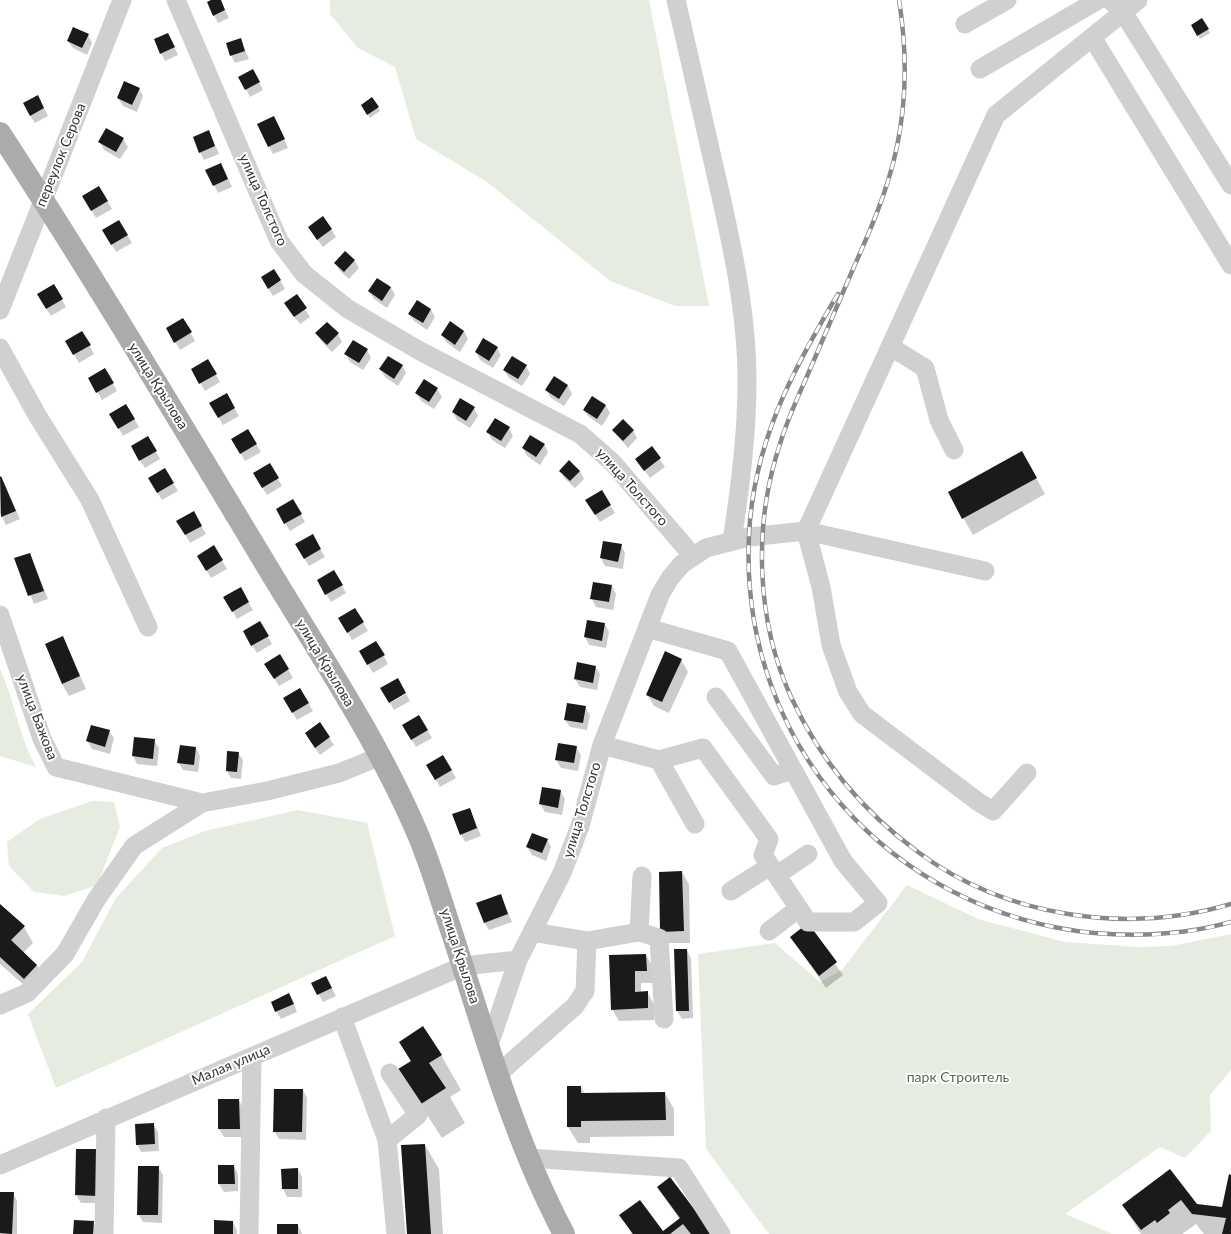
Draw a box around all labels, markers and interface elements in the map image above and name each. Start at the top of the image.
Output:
street label: переулок Серова [33,101,89,209]
street label: улица Толстого [235,151,291,249]
street label: улица Крылова [125,340,191,432]
street label: улица Толстого [593,445,671,529]
street label: улица Крылова [292,616,358,710]
street label: улица Бажова [13,672,61,762]
street label: улица Толстого [559,760,605,860]
street label: улица Крылова [437,906,483,1006]
street label: Малая улица [189,1041,273,1089]
park label: парк Строитель [907,1069,1009,1085]

